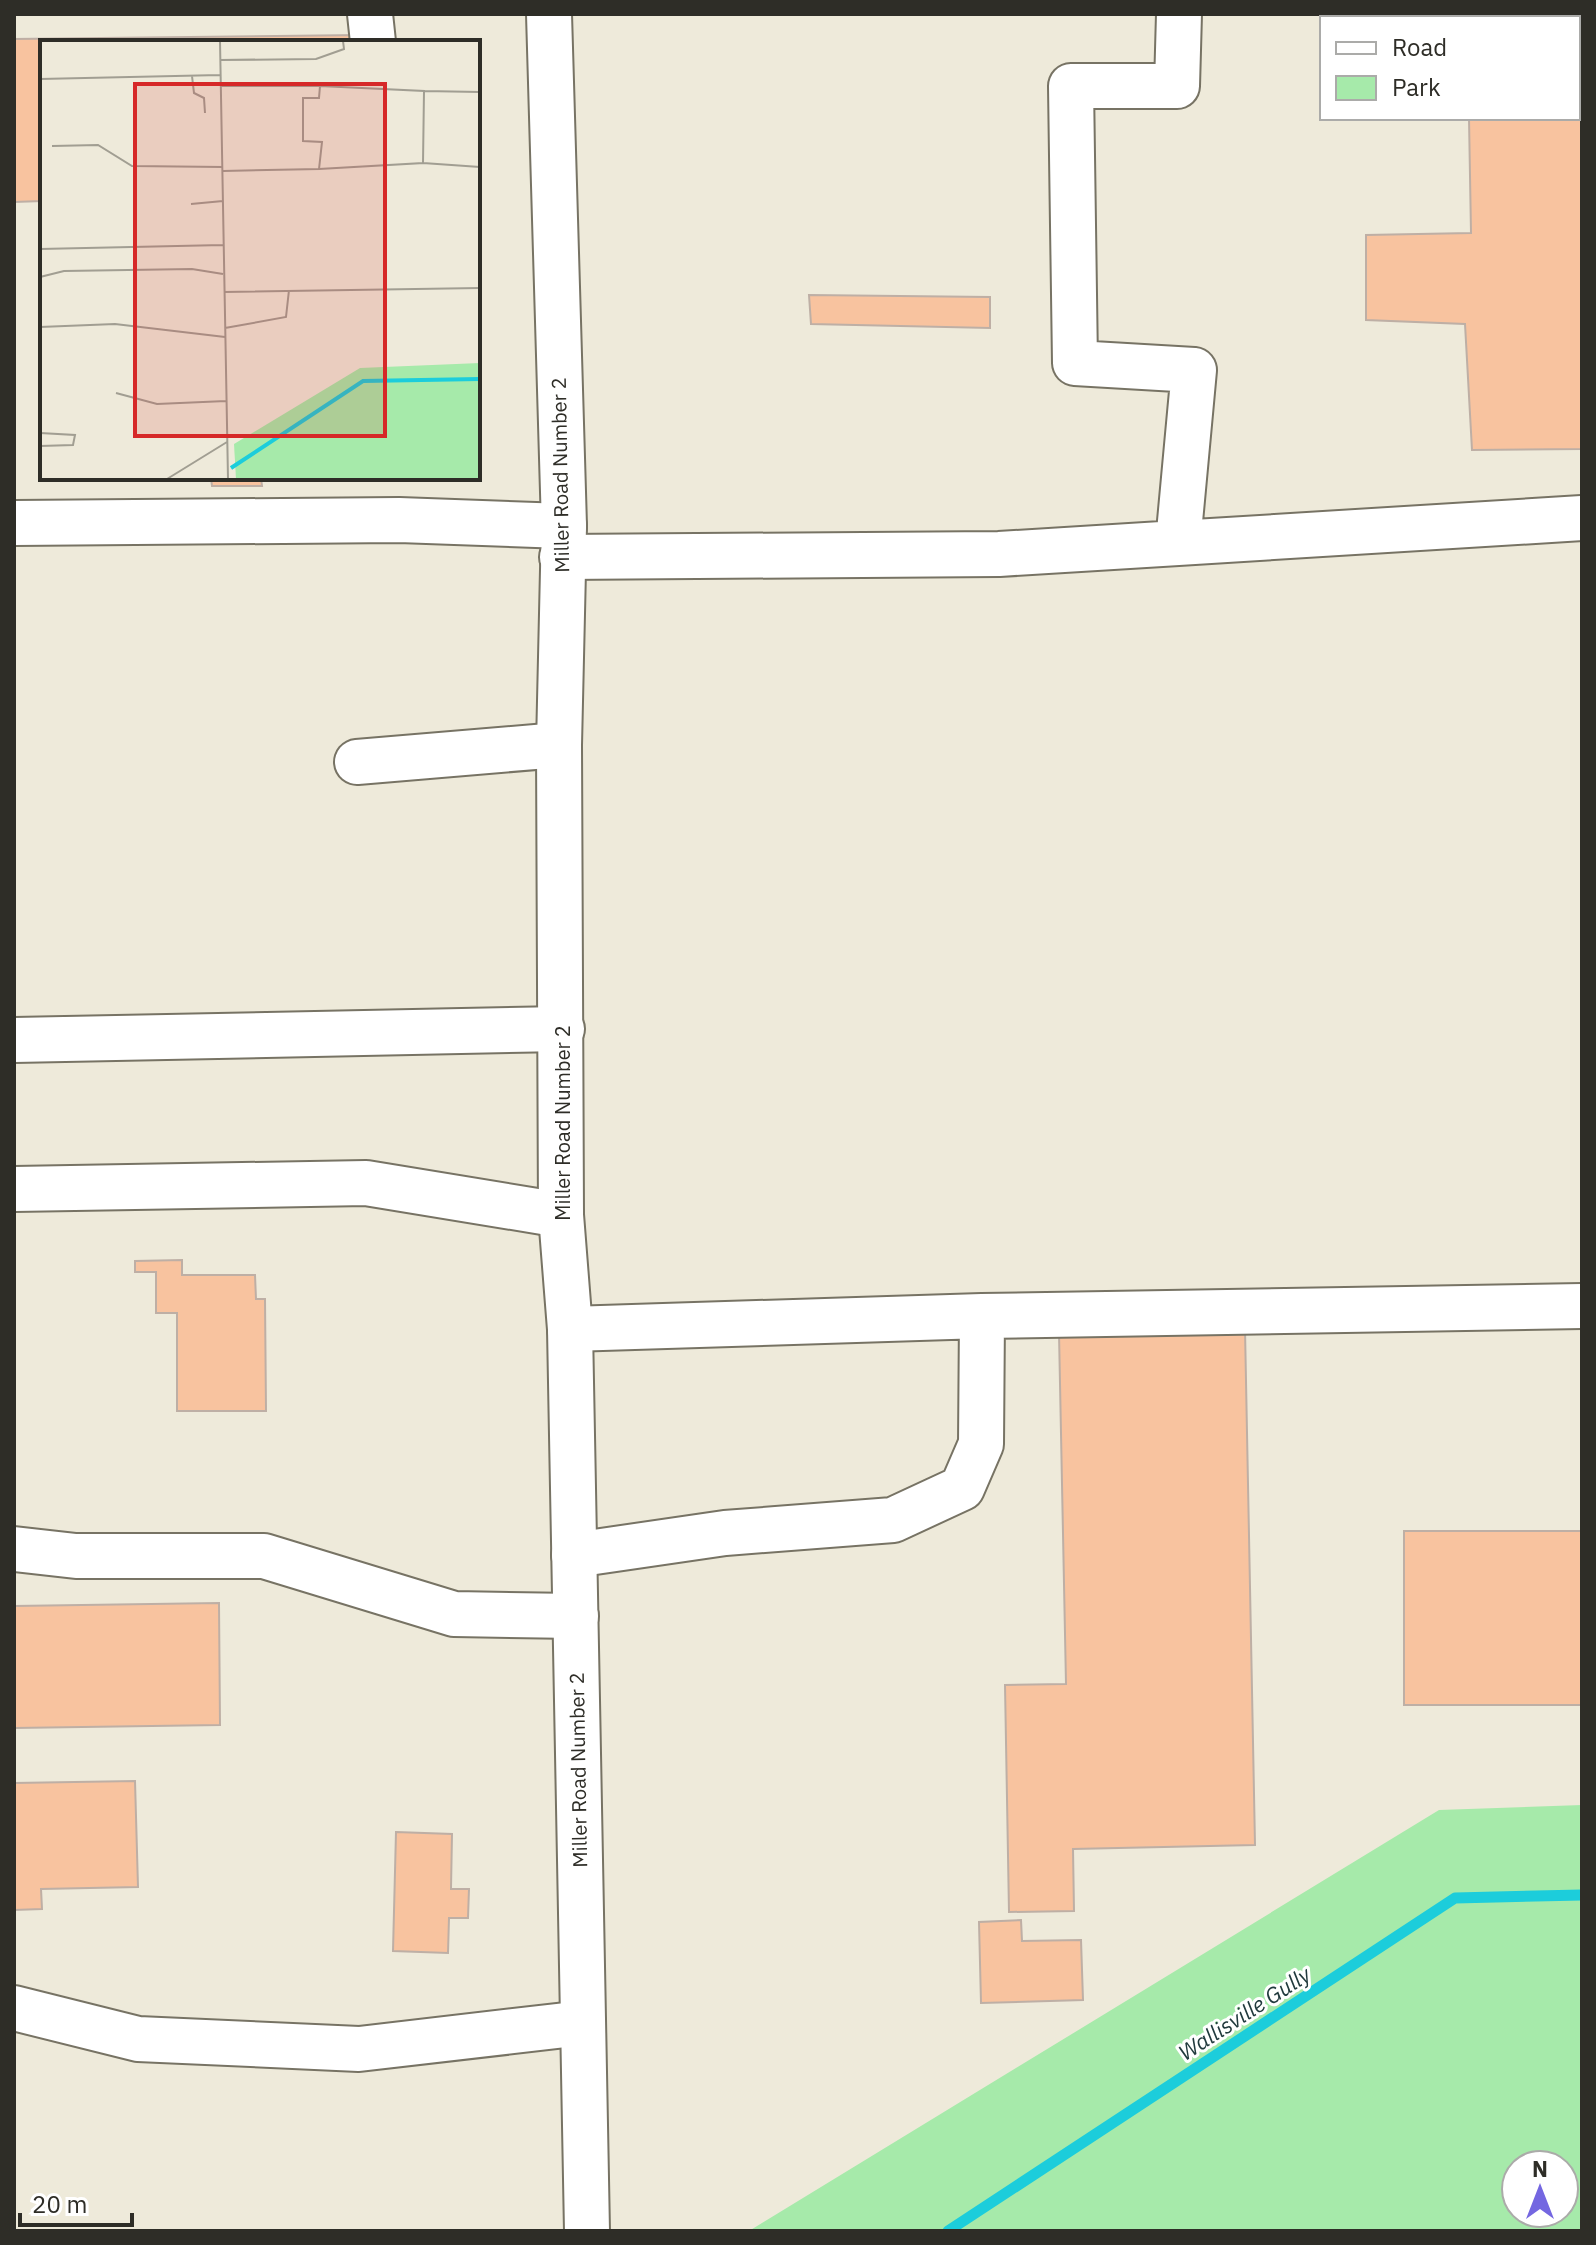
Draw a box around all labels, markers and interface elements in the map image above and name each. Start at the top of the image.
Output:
legend [1320,16,1580,120]
text: Road [1392,31,1447,63]
inset map [40,40,480,480]
text: Park [1392,71,1441,103]
street label: Miller Road Number 2 [545,377,575,573]
street label: Miller Road Number 2 [549,1025,576,1221]
street label: Miller Road Number 2 [563,1672,593,1868]
water label: Wallisville Gully [1172,1959,1317,2067]
north arrow [1500,2149,1580,2229]
text: N [1532,2154,1548,2183]
scale bar [20,2177,132,2227]
text: 20 m [32,2188,87,2220]

